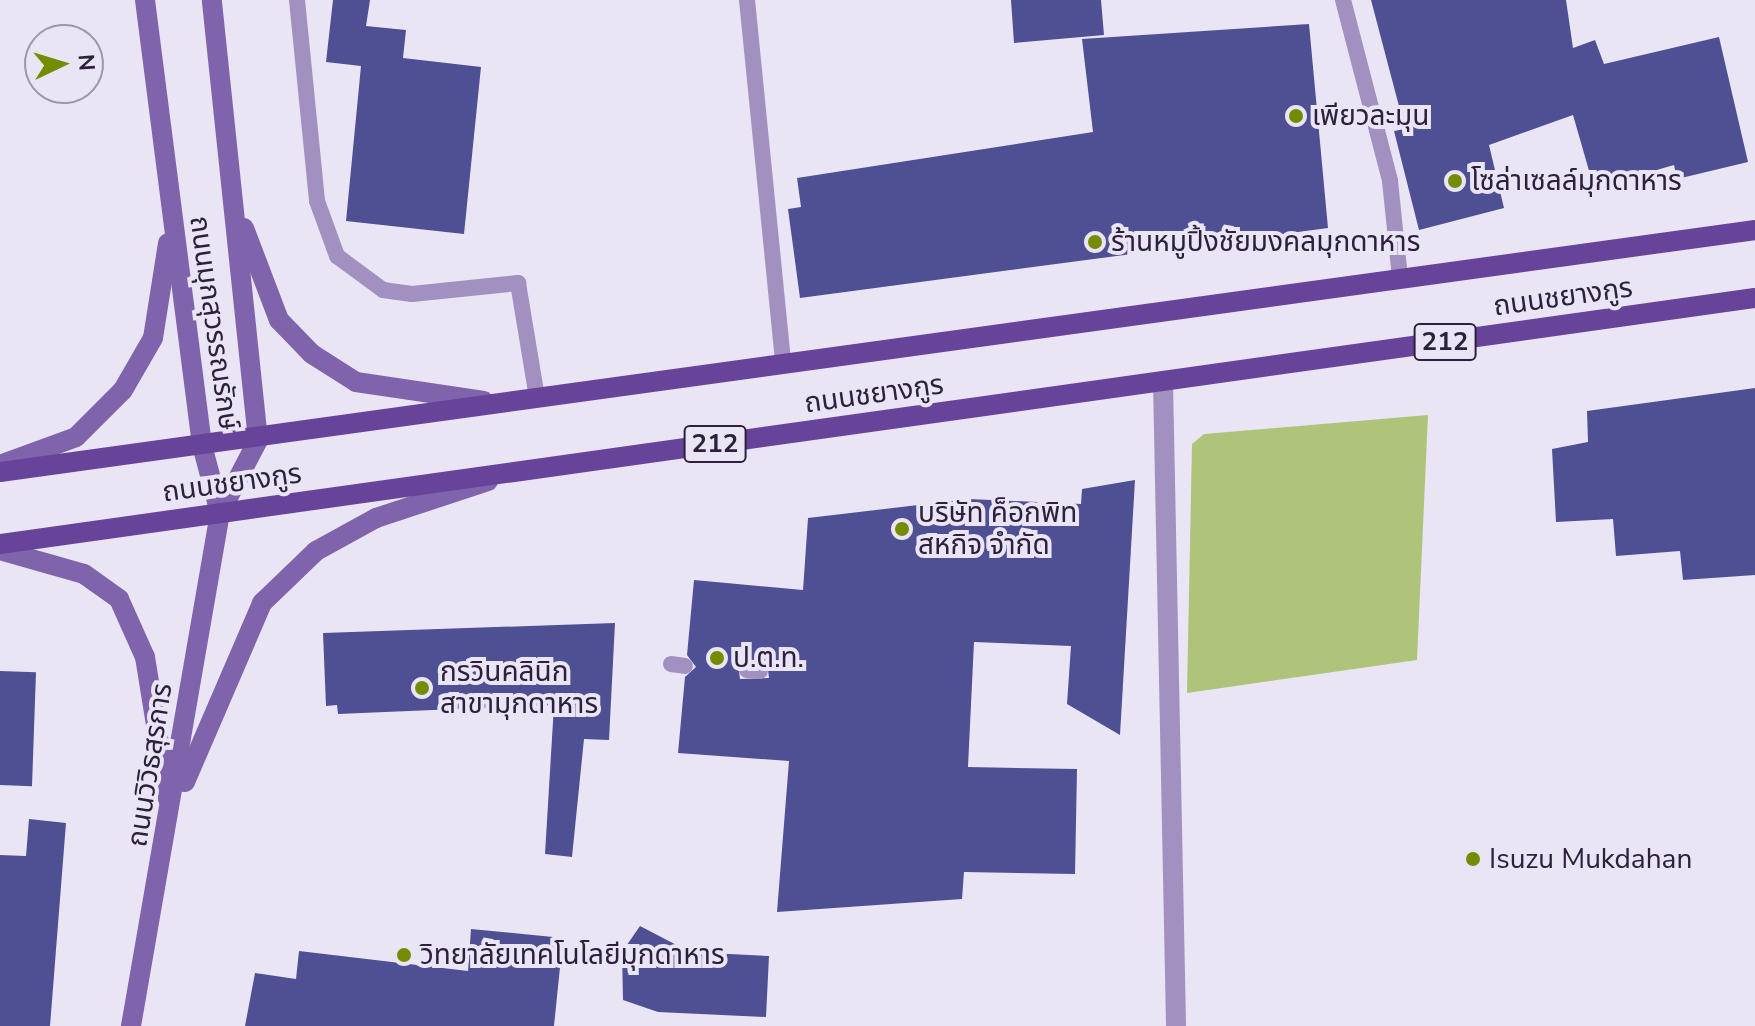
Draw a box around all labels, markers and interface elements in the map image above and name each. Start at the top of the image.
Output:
north arrow [24,24,104,104]
text: N [70,53,101,72]
place label: เพียวละมุน [1312,99,1429,133]
marker: เพียวละมุน [1287,107,1305,125]
place label: โซล่าเซลล์มุกดาหาร [1471,164,1682,198]
marker: โซล่าเซลล์มุกดาหาร [1446,172,1464,190]
street label: ถนนมุกสุวรรณรักษ์ [182,214,246,432]
place label: ร้านหมูปิ้งชัยมงคลมุกดาหาร [1111,225,1420,259]
marker: ร้านหมูปิ้งชัยมงคลมุกดาหาร [1086,233,1104,251]
street label: ถนนชยางกูร [1491,271,1635,323]
road number: 212 [1413,320,1477,364]
street label: ถนนชยางกูร [802,368,946,420]
road number: 212 [683,422,747,466]
street label: ถนนชยางกูร [160,457,304,509]
place label: บริษัท ค็อกพิท สหกิจ จำกัด [918,496,1077,562]
marker: บริษัท ค็อกพิท สหกิจ จำกัด [893,520,911,538]
place label: ป.ต.ท. [733,641,804,675]
marker: ป.ต.ท. [708,649,726,667]
place label: กรวินคลินิก สาขามุกดาหาร [440,655,598,721]
marker: กรวินคลินิก สาขามุกดาหาร [411,677,433,699]
street label: ถนนวิวิธสุรการ [120,681,180,849]
place label: Isuzu Mukdahan [1489,842,1692,876]
marker: Isuzu Mukdahan [1464,850,1482,868]
place label: วิทยาลัยเทคโนโลยีมุกดาหาร [420,938,725,972]
marker: วิทยาลัยเทคโนโลยีมุกดาหาร [395,946,413,964]

